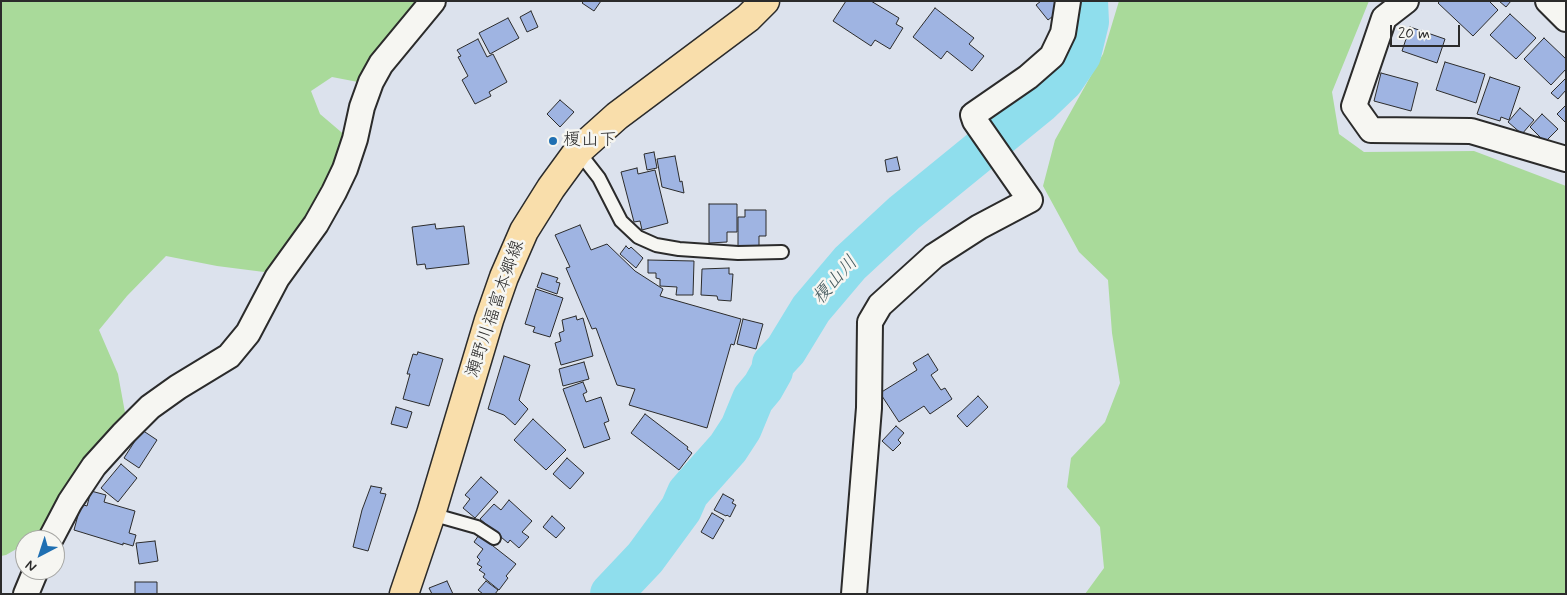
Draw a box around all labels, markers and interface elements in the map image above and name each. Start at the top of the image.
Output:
scale bar [1392,15,1462,47]
text: 20 m [1398,24,1430,44]
place label: 榎山下 [563,130,617,152]
marker: 榎山下 [547,135,559,147]
street label: 瀬野川福富本郷線 [462,237,530,381]
water label: 榎山川 [808,252,864,310]
north arrow [15,530,65,580]
text: N [22,556,40,576]

